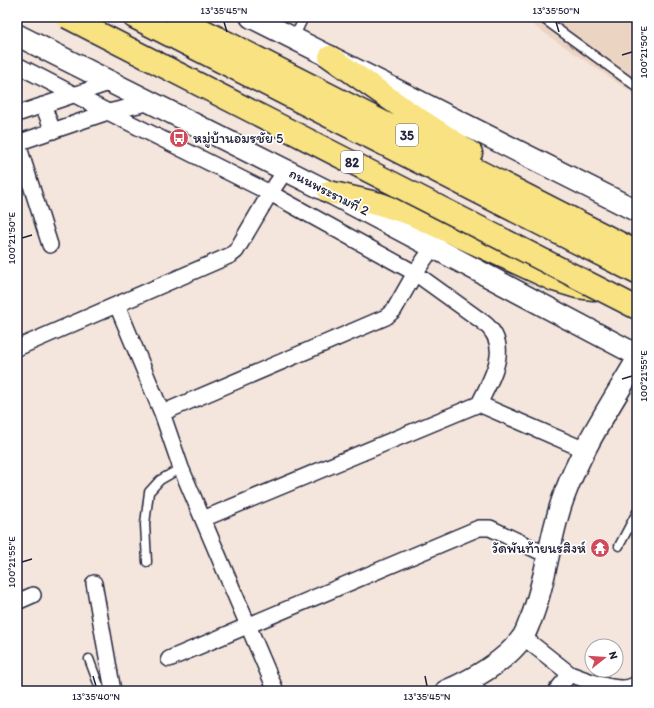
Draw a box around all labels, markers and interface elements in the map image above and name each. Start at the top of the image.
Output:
text: 13°35'45"N [200,4,248,17]
text: 13°35'50"N [532,4,580,17]
text: 100°21'50"E [637,25,650,78]
road number: 35 [396,124,418,146]
bus stop icon: หมู่บ้านอมรชัย 5 [168,127,190,149]
place label: หมู่บ้านอมรชัย 5 [193,130,283,148]
road number: 82 [341,151,363,173]
street label: ถนนพระรามที่ 2 [286,164,372,220]
text: 100°21'50"E [5,211,18,264]
text: 100°21'55"E [637,350,650,402]
text: 100°21'55"E [5,536,18,588]
temple icon: วัดพันท้ายนรสิงห์ [589,537,611,559]
place label: วัดพันท้ายนรสิงห์ [492,540,586,557]
north arrow [584,638,624,678]
text: N [606,650,620,661]
text: 13°35'40"N [72,690,120,703]
text: 13°35'45"N [403,690,451,703]

